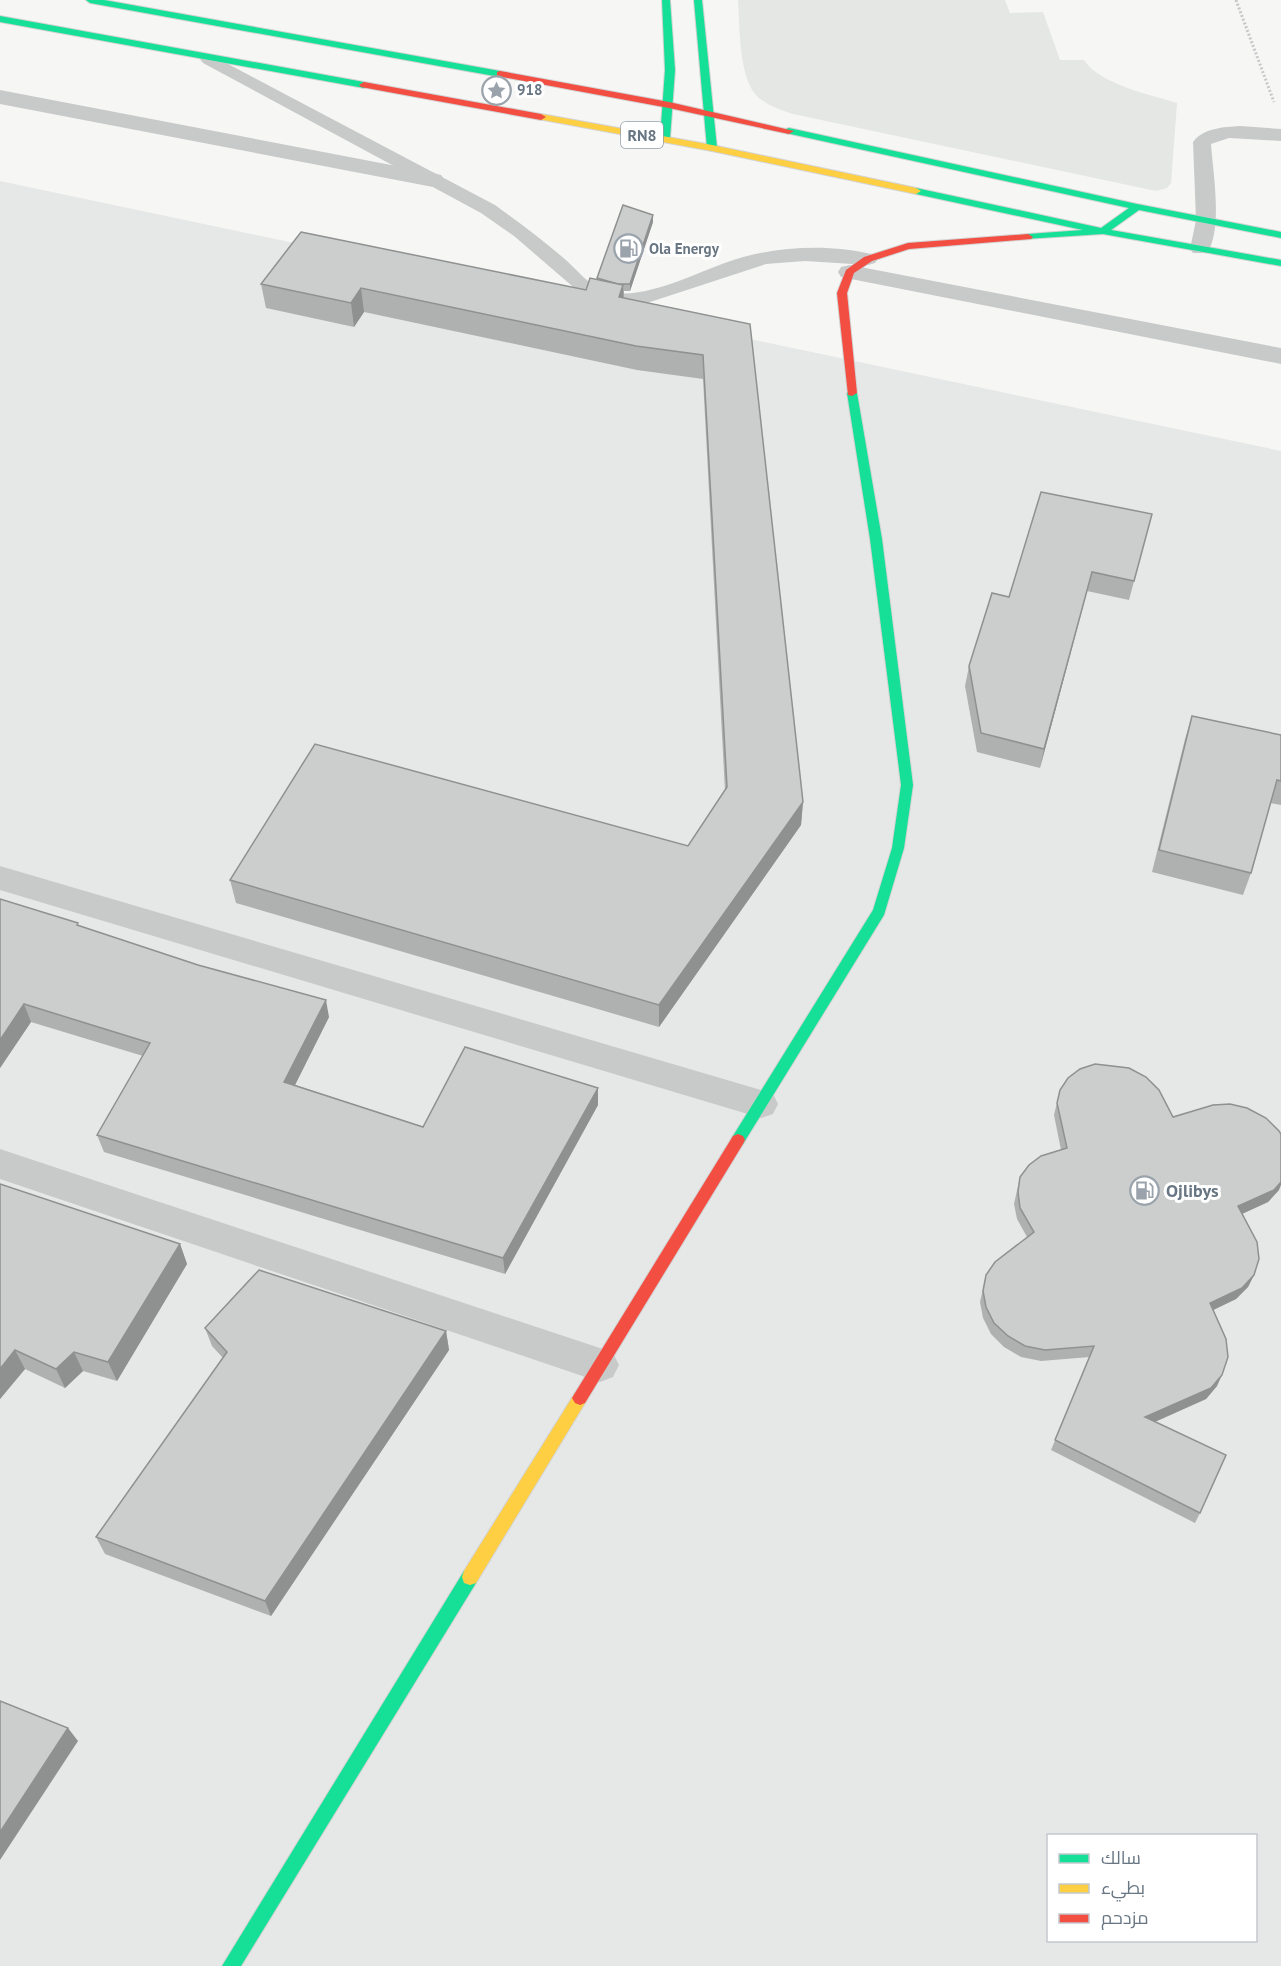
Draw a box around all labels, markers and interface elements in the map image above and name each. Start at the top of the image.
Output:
place icon: 918 [480,74,512,106]
place label: 918 [517,80,543,99]
road number: RN8 [621,122,663,148]
fuel station icon: Ola Energy [612,233,644,265]
place label: Ola Energy [649,239,720,258]
fuel station icon: Ojlibys [1129,1175,1161,1207]
place label: Ojlibys [1166,1179,1219,1202]
legend [1047,1834,1257,1942]
text: سالك [1101,1846,1141,1869]
text: بطيء [1101,1876,1145,1902]
text: مزدحم [1101,1906,1149,1930]

